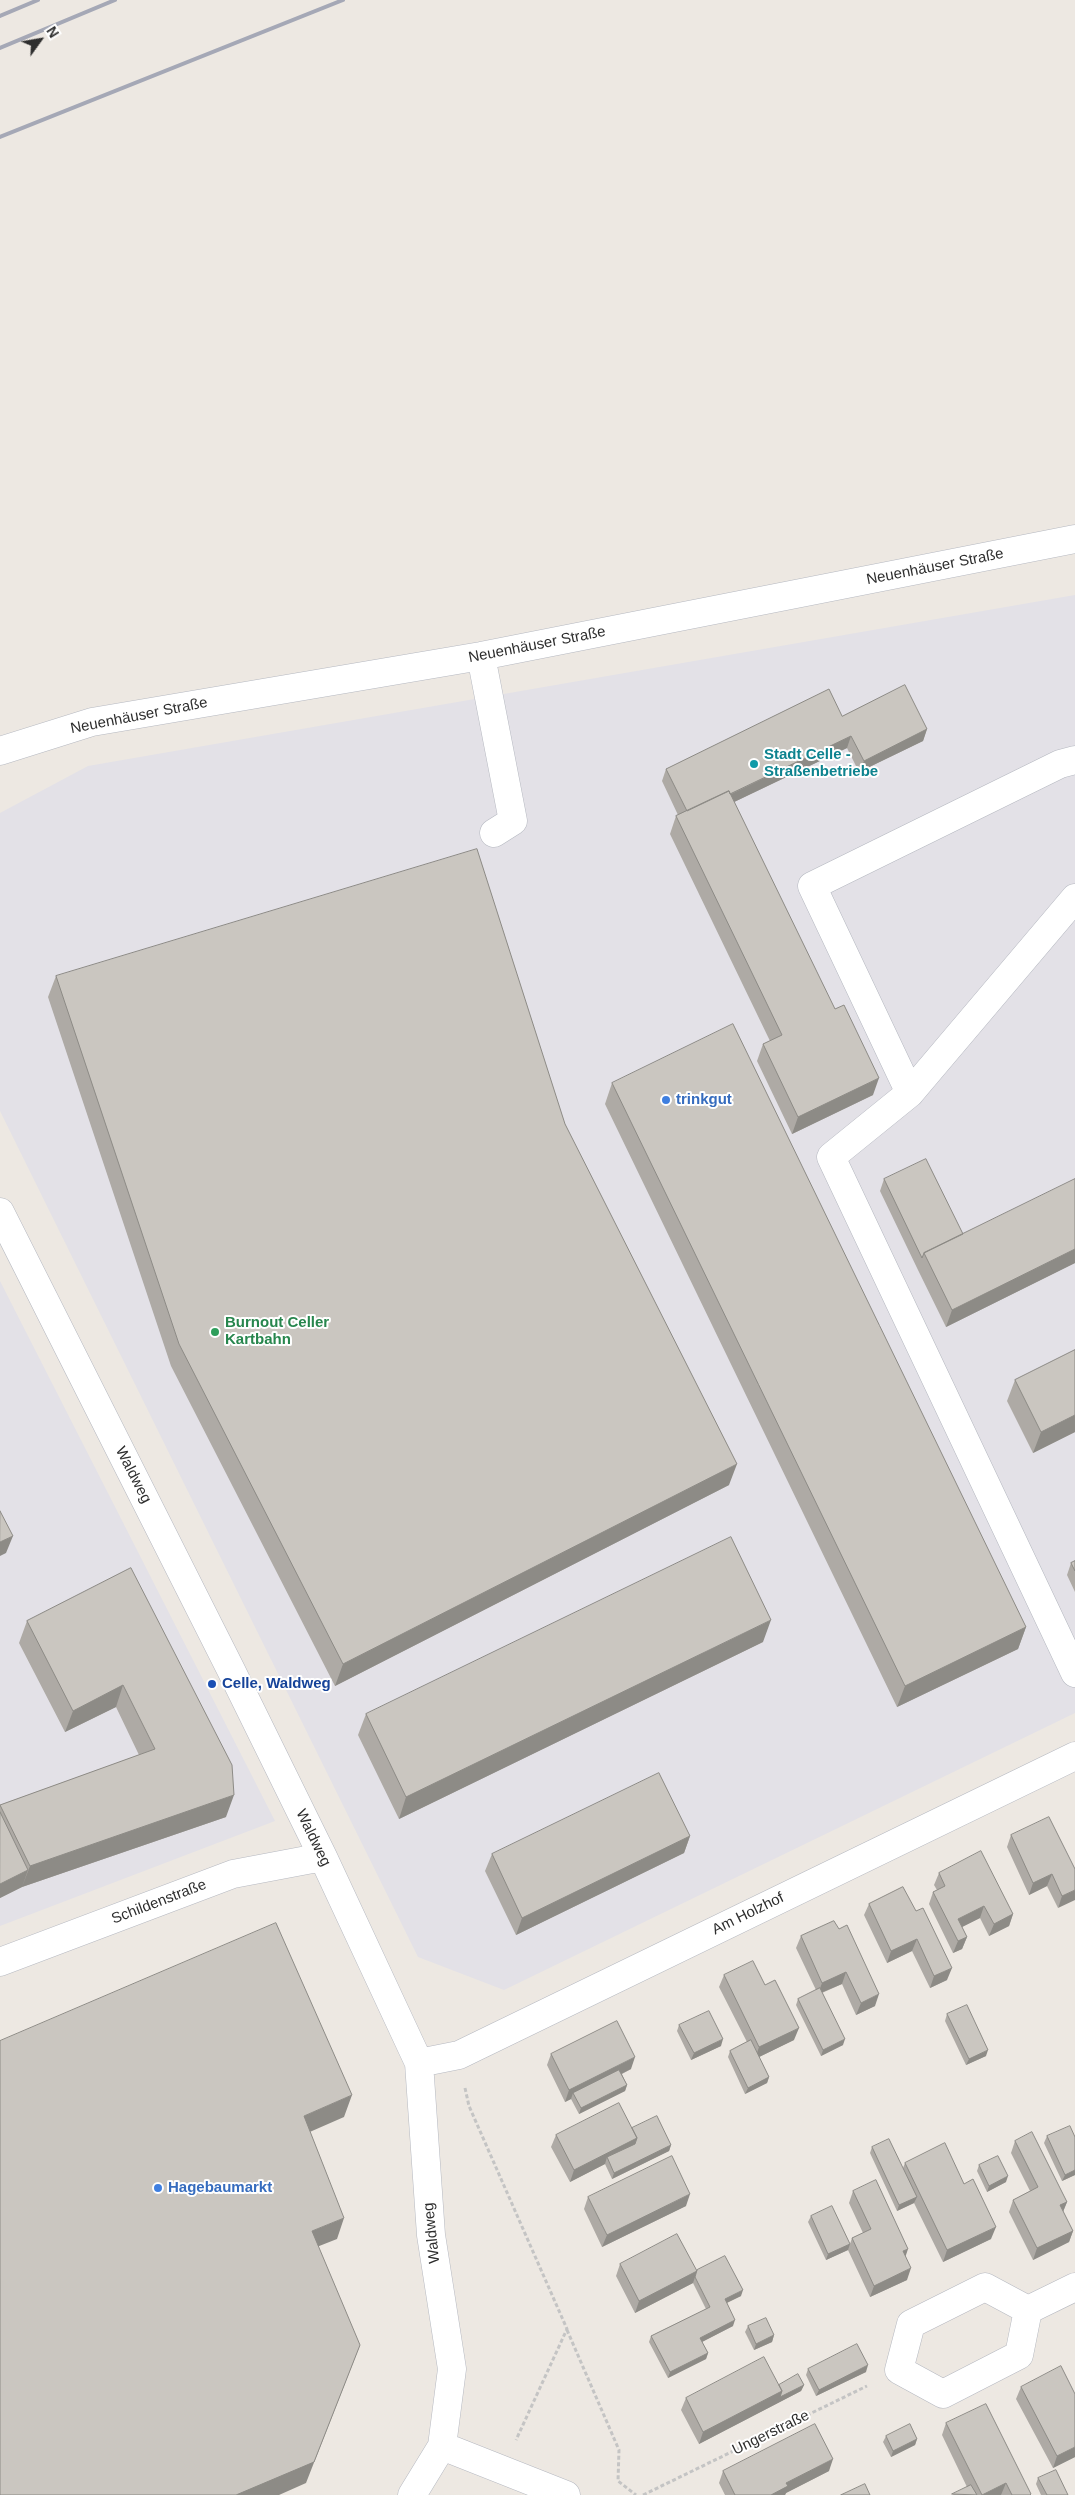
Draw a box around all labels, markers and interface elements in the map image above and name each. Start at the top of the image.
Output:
north arrow [15,15,65,65]
text: N [43,24,62,41]
street label: Neuenhäuser Straße [865,545,1005,589]
street label: Neuenhäuser Straße [467,623,607,667]
street label: Neuenhäuser Straße [69,694,209,738]
place label: Stadt Celle - Straßenbetriebe [764,746,878,781]
marker: Stadt Celle - Straßenbetriebe [748,758,760,770]
place label: trinkgut [676,1091,732,1109]
marker: trinkgut [660,1094,672,1106]
place label: Burnout Celler Kartbahn [225,1314,329,1349]
marker: Burnout Celler Kartbahn [209,1326,221,1338]
street label: Waldweg [111,1444,155,1506]
place label: Celle, Waldweg [222,1675,331,1693]
marker: Celle, Waldweg [206,1678,218,1690]
street label: Waldweg [292,1807,334,1869]
street label: Schildenstraße [109,1876,209,1928]
street label: Am Holzhof [709,1889,787,1939]
place label: Hagebaumarkt [168,2179,272,2197]
marker: Hagebaumarkt [152,2182,164,2194]
street label: Waldweg [420,2202,444,2264]
street label: Ungerstraße [730,2407,812,2459]

